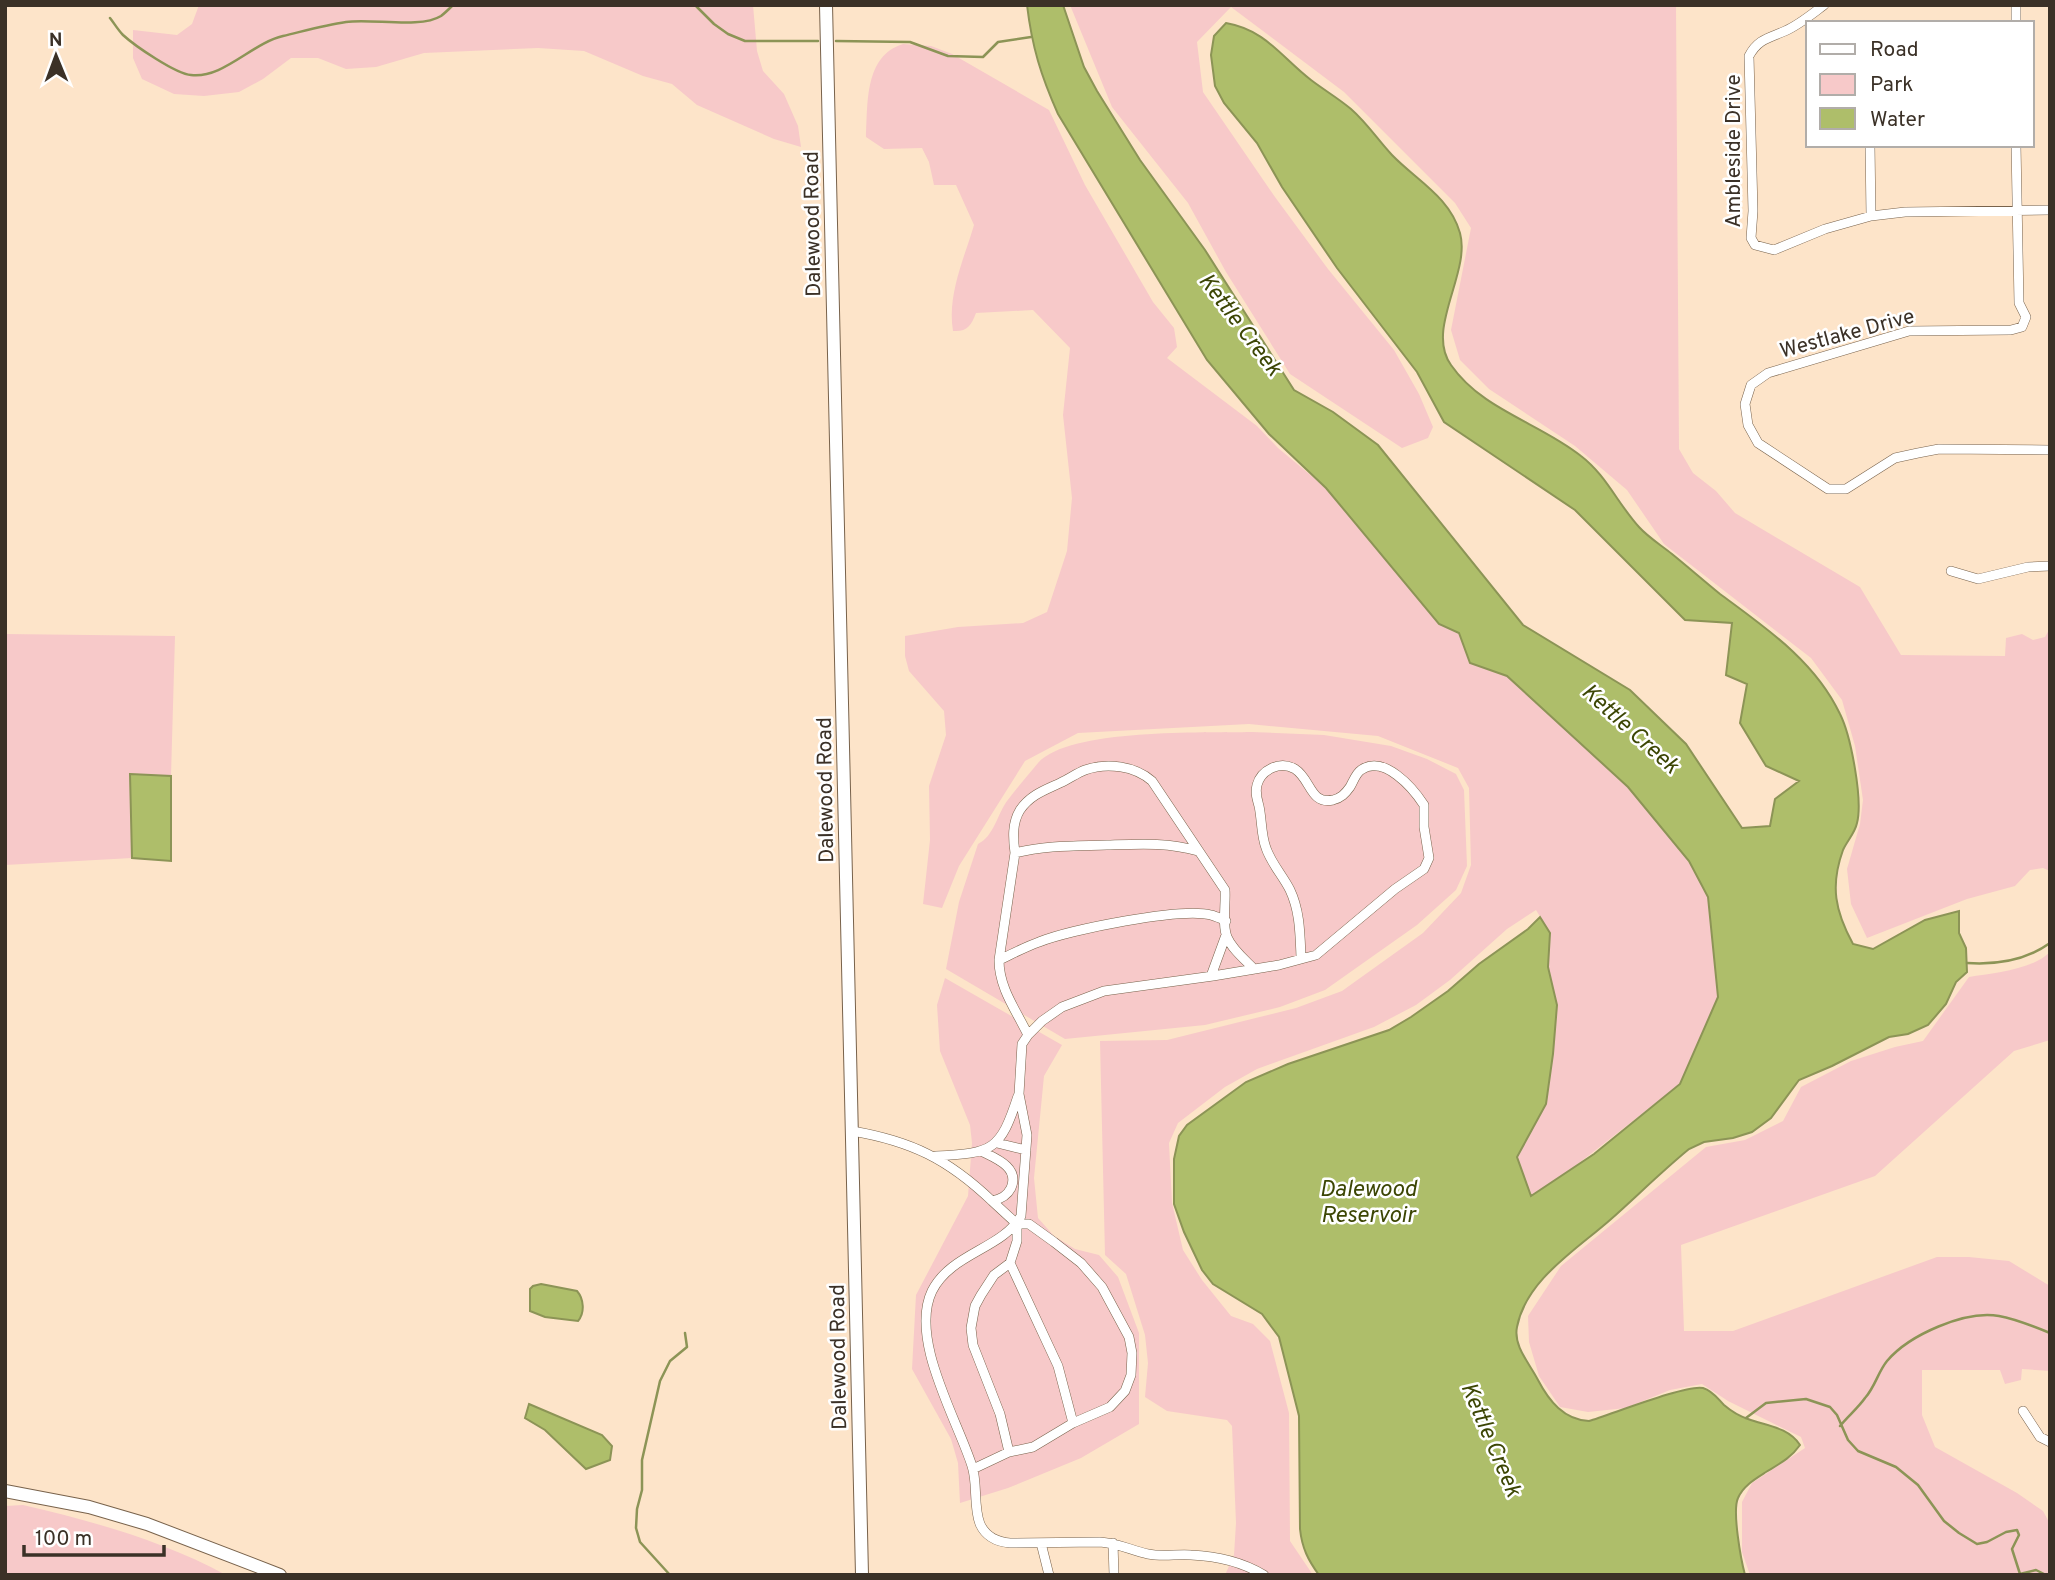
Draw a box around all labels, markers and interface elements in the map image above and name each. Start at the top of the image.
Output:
north arrow [21,21,91,91]
legend [1806,21,2034,147]
text: N [49,29,63,53]
text: Road [1870,37,1919,64]
text: Park [1870,72,1913,99]
street label: Ambleside Drive [1721,74,1748,228]
text: Water [1870,107,1925,134]
street label: Dalewood Road [799,151,828,297]
water label: Kettle Creek [1191,268,1287,383]
street label: Westlake Drive [1777,303,1918,365]
water label: Kettle Creek [1574,678,1685,782]
street label: Dalewood Road [812,717,841,863]
water label: Dalewood Reservoir [1319,1176,1418,1231]
street label: Dalewood Road [825,1284,854,1430]
water label: Kettle Creek [1453,1378,1527,1502]
scale bar [24,1514,164,1558]
text: 100 m [35,1526,92,1553]

